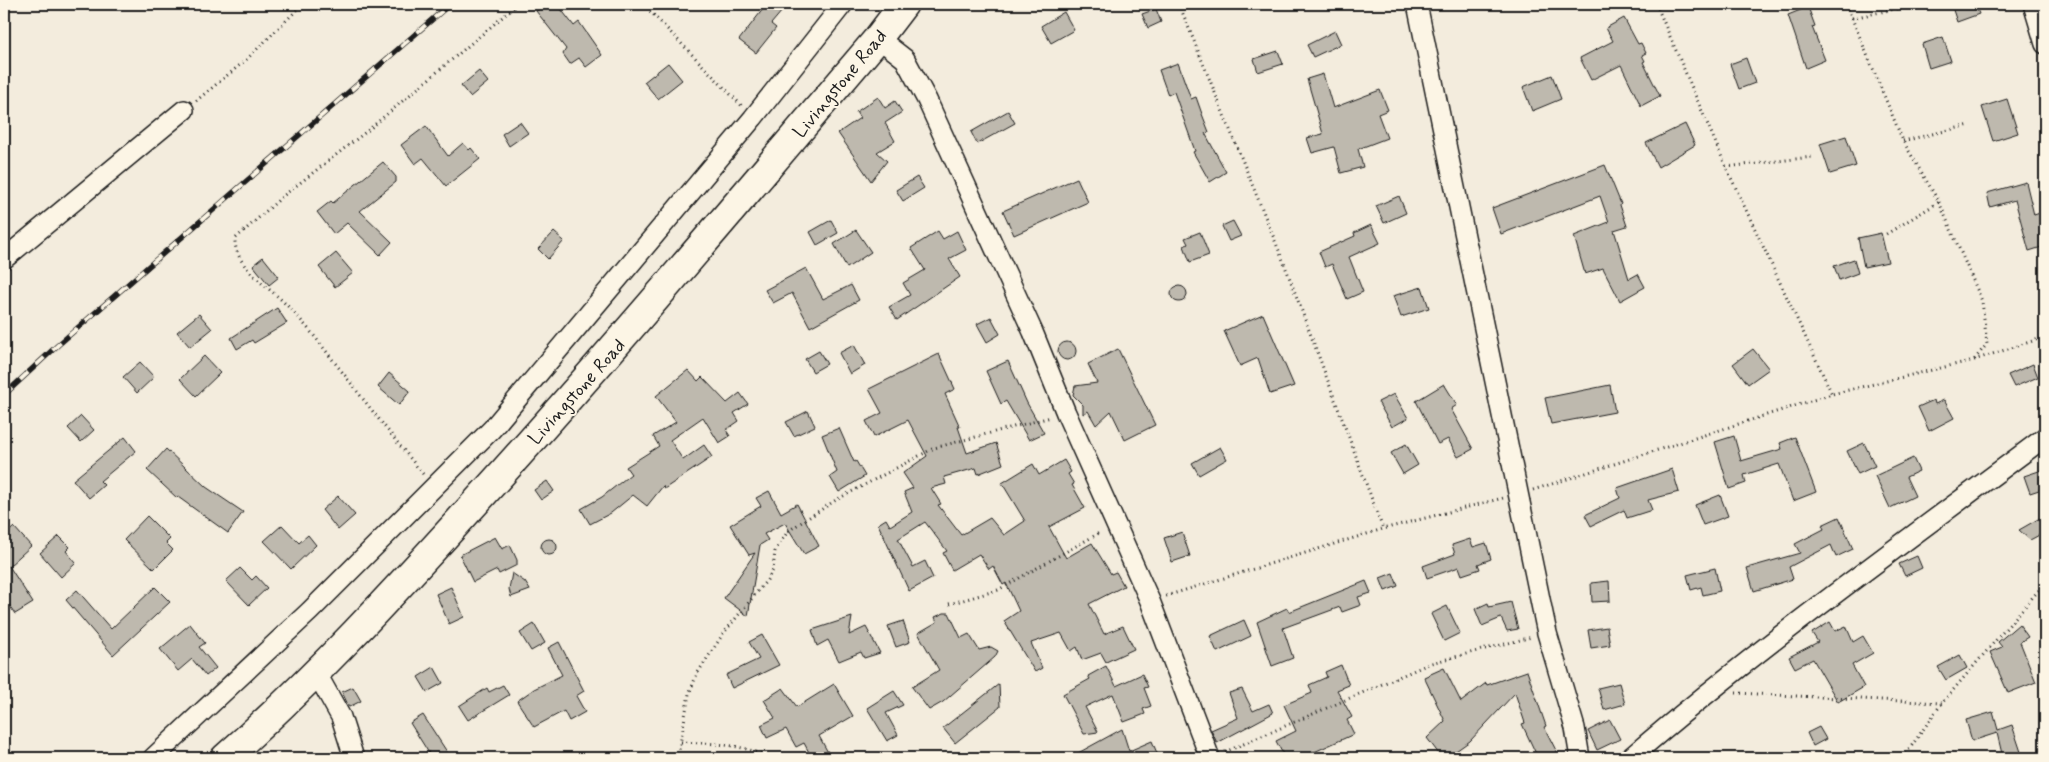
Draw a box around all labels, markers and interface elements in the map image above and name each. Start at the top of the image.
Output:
street label: Livingstone Road [787,24,894,144]
street label: Livingstone Road [523,334,632,451]

